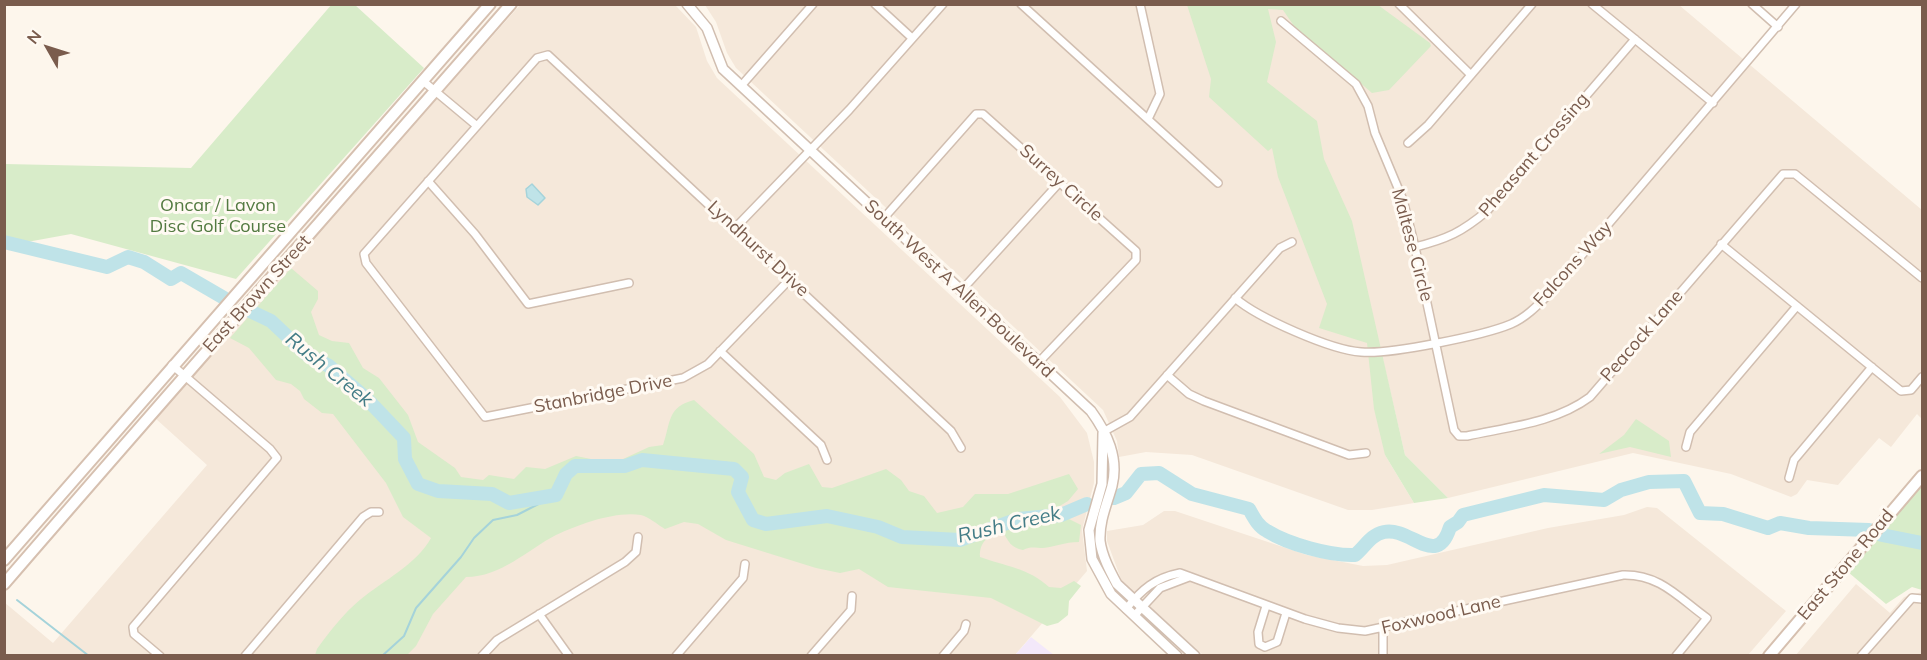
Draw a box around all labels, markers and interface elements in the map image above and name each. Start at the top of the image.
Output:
north arrow [18,18,78,78]
text: N [22,26,46,48]
street label: Pheasant Crossing [1474,89,1594,221]
street label: Surrey Circle [1015,140,1107,226]
street label: Maltese Circle [1387,186,1437,304]
park label: Oncar / Lavon Disc Golf Course [150,195,286,238]
street label: South West A Allen Boulevard [860,195,1058,383]
street label: Lyndhurst Drive [703,197,813,301]
street label: Falcons Way [1529,217,1617,311]
street label: East Brown Street [199,231,315,357]
street label: Peacock Lane [1596,286,1688,386]
water label: Rush Creek [281,328,377,412]
street label: Stanbridge Drive [532,370,674,418]
water label: Rush Creek [955,501,1063,549]
street label: East Stone Road [1793,505,1899,625]
street label: Foxwood Lane [1379,591,1503,639]

